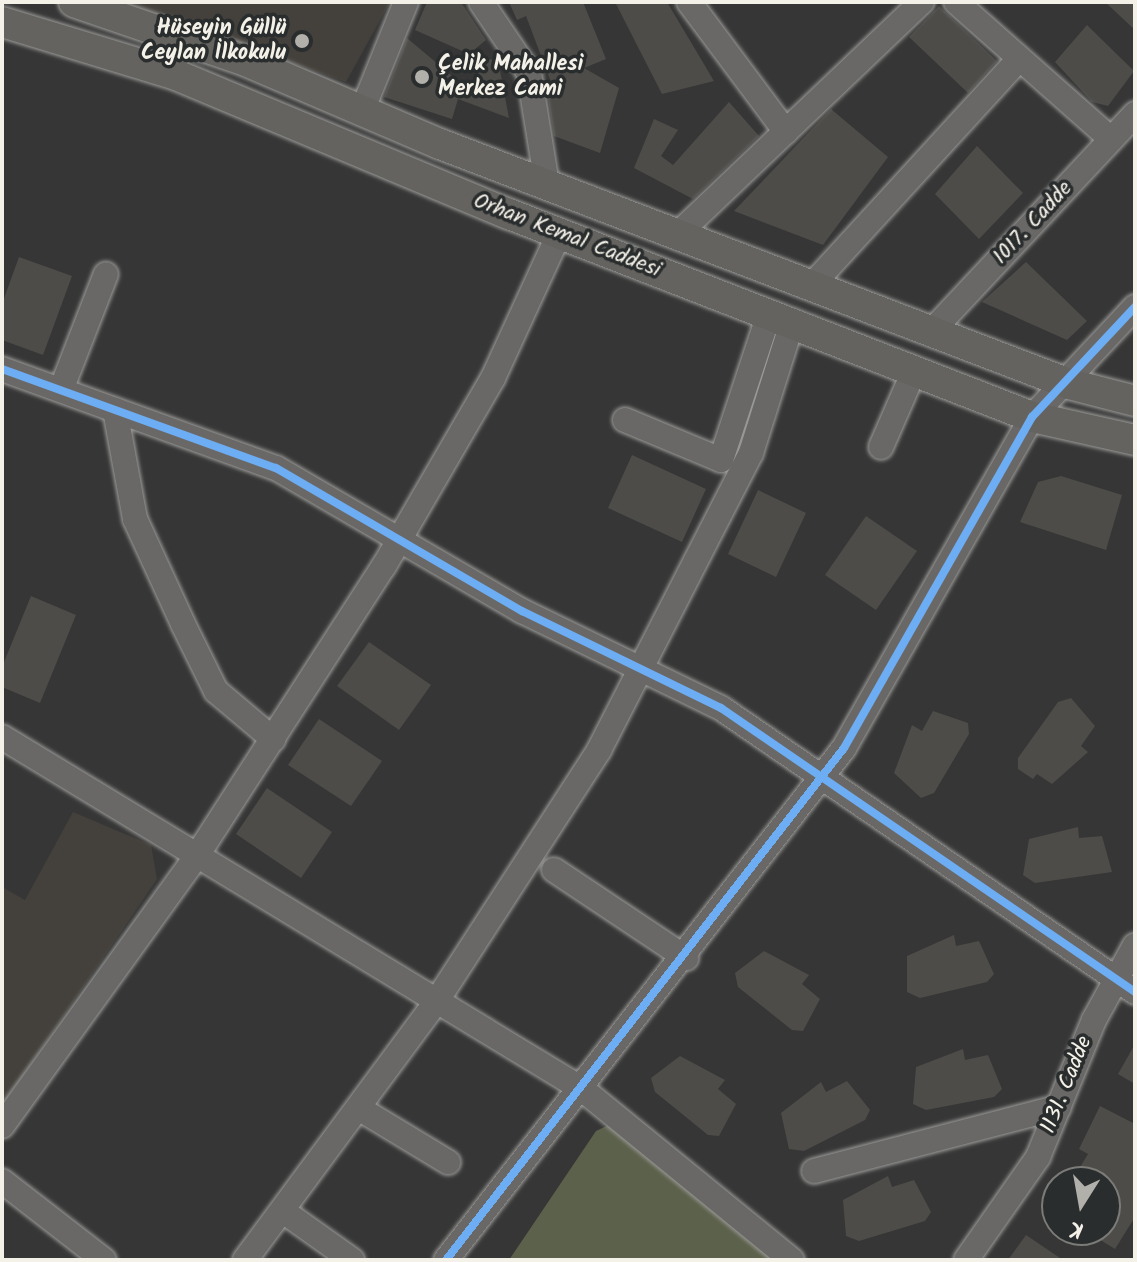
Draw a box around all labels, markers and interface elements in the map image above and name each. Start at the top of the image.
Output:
place label: Hüseyin Güllü Ceylan İlkokulu [141,15,286,66]
marker: Hüseyin Güllü Ceylan İlkokulu [293,32,311,50]
place label: Çelik Mahallesi Merkez Cami [438,51,583,102]
marker: Çelik Mahallesi Merkez Cami [413,68,431,86]
street label: 1017. Cadde [988,176,1078,270]
street label: Orhan Kemal Caddesi [470,188,664,284]
street label: 1131. Cadde [1036,1032,1098,1138]
north arrow [1041,1166,1121,1246]
text: K [1067,1210,1087,1247]

